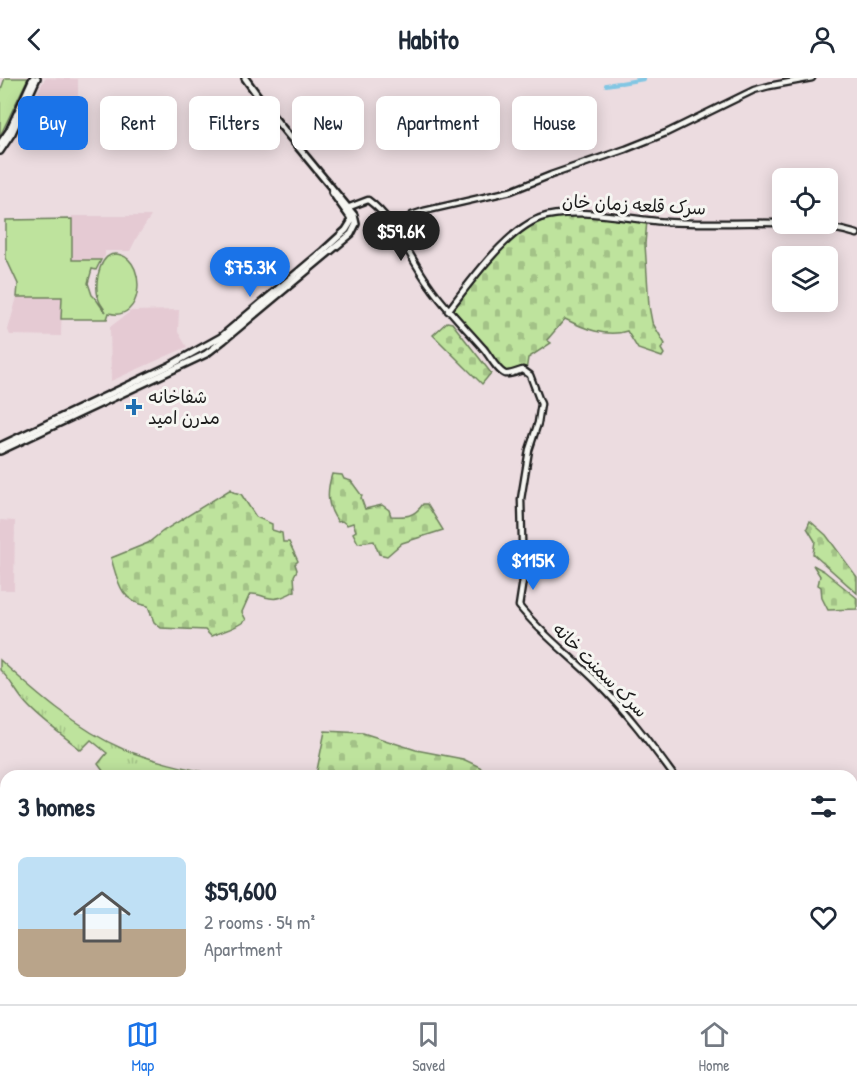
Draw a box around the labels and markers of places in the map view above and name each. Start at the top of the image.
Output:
pin: $59.6K [352,211,450,262]
pin: $75.3K [201,247,299,298]
place label: شفاخانه مدرن امید [148,384,220,430]
marker: شفاخانه مدرن امید [125,398,143,416]
pin: $115K [491,540,575,591]

